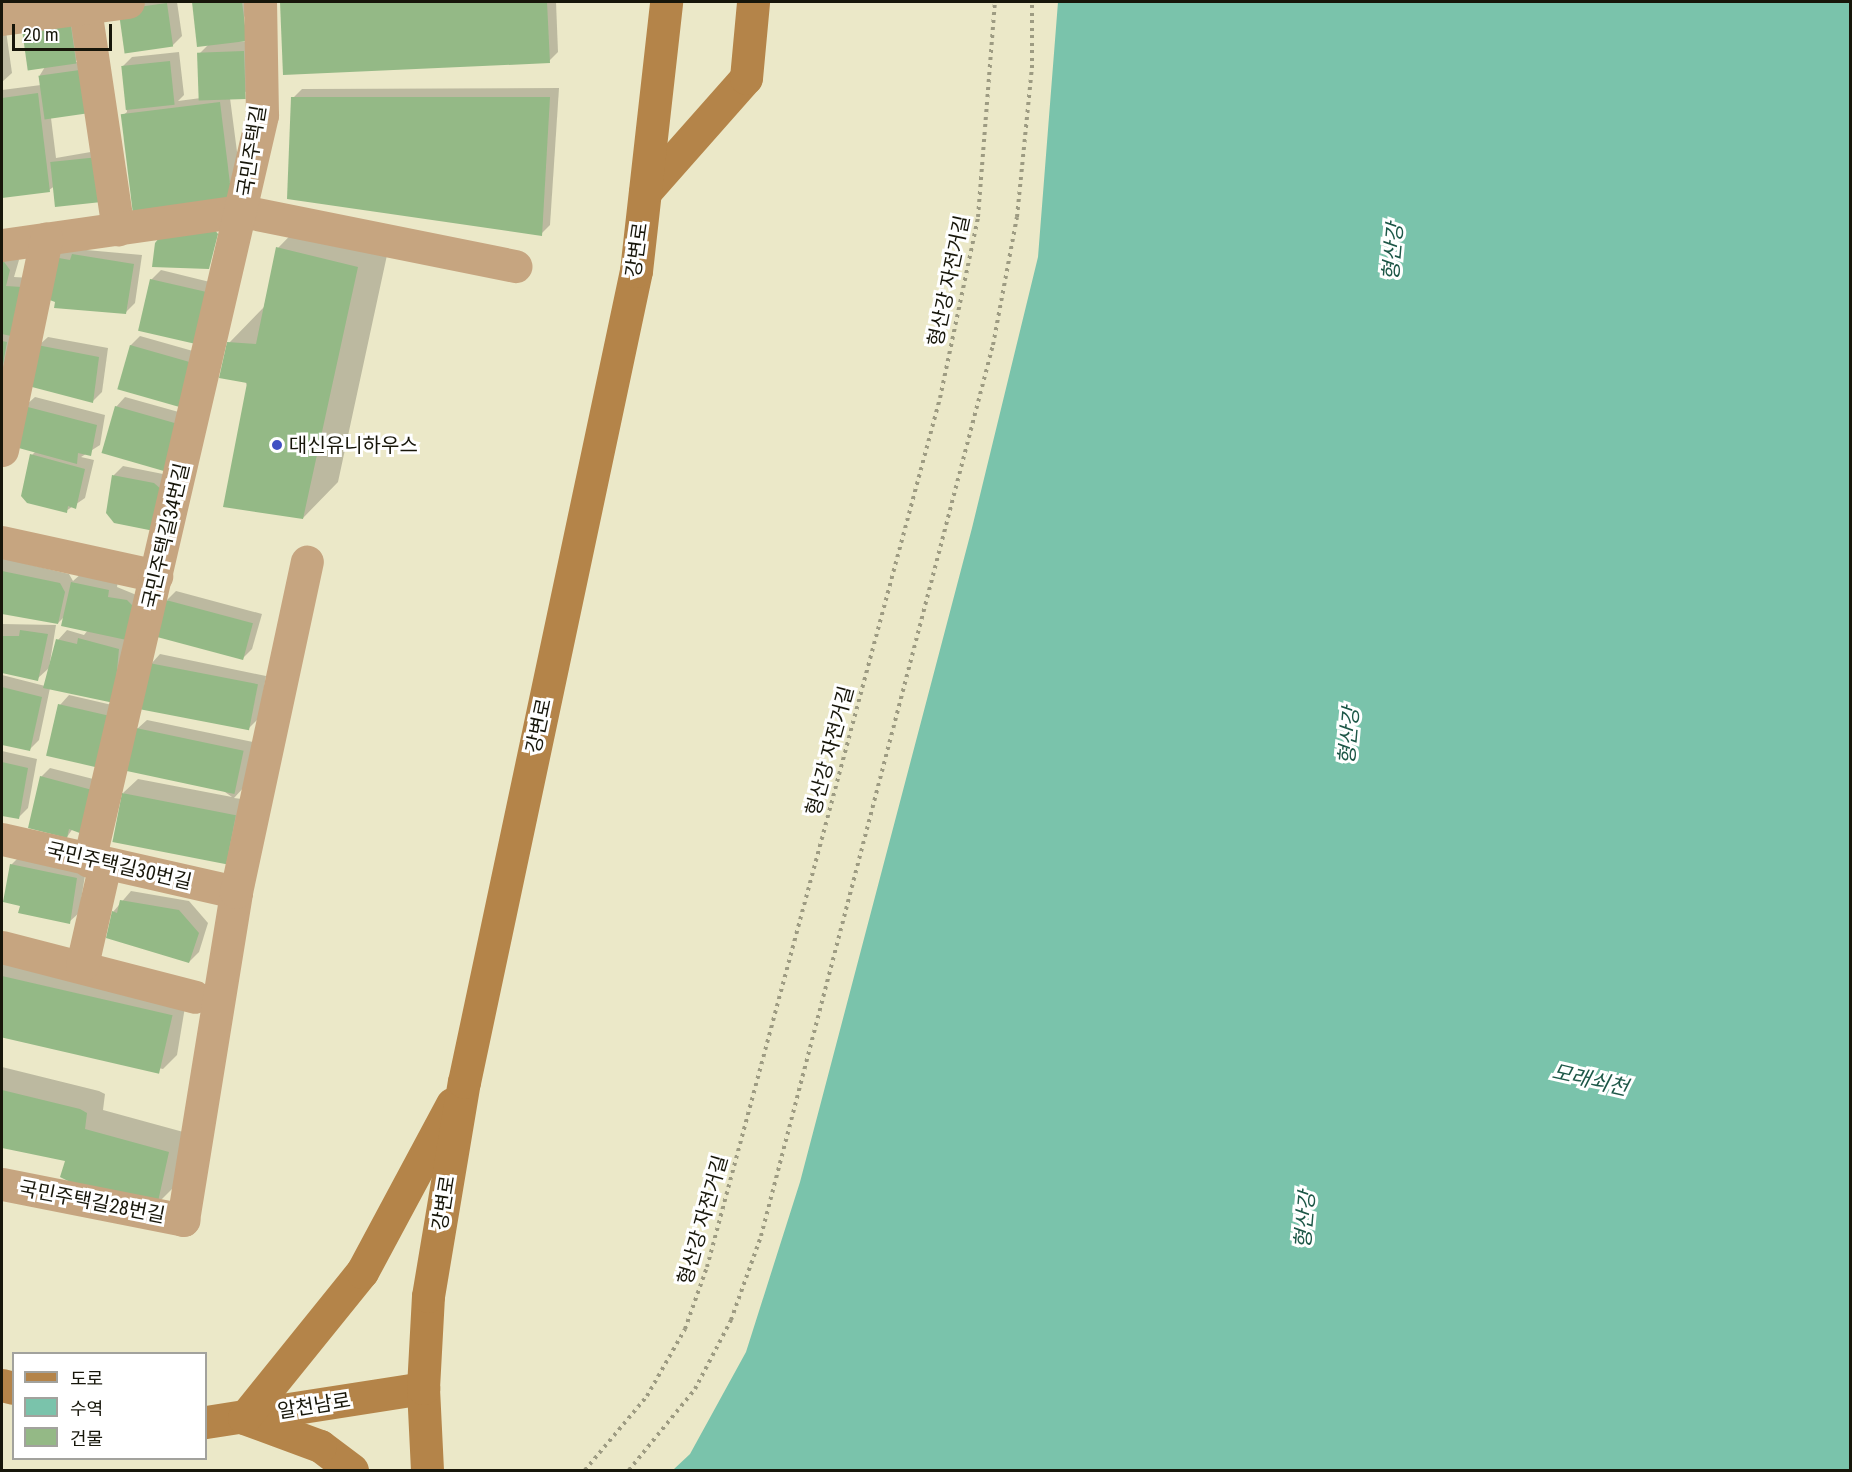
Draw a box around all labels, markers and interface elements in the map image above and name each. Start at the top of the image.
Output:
scale bar [15,12,116,50]
text: 20 m [23,24,58,45]
street label: 국민주택길 [233,104,271,198]
street label: 형산강 자전거길 [923,213,975,349]
street label: 강변로 [621,221,653,279]
water label: 형산강 [1378,222,1408,282]
place label: 대신유니하우스 [289,433,418,457]
marker: 대신유니하우스 [270,438,284,452]
street label: 국민주택길34번길 [138,461,194,611]
street label: 형산강 자전거길 [801,683,859,819]
street label: 강변로 [522,697,556,755]
water label: 형산강 [1334,706,1364,766]
street label: 국민주택길30번길 [44,838,194,894]
water label: 모래쇠천 [1550,1059,1630,1101]
street label: 형산강 자전거길 [673,1153,733,1287]
street label: 강변로 [428,1174,460,1232]
street label: 국민주택길28번길 [17,1176,167,1228]
water label: 형산강 [1290,1190,1320,1250]
legend [12,1352,207,1460]
text: 도로 [70,1368,103,1389]
street label: 알천남로 [276,1388,352,1424]
text: 수역 [70,1398,103,1419]
text: 건물 [70,1428,103,1449]

